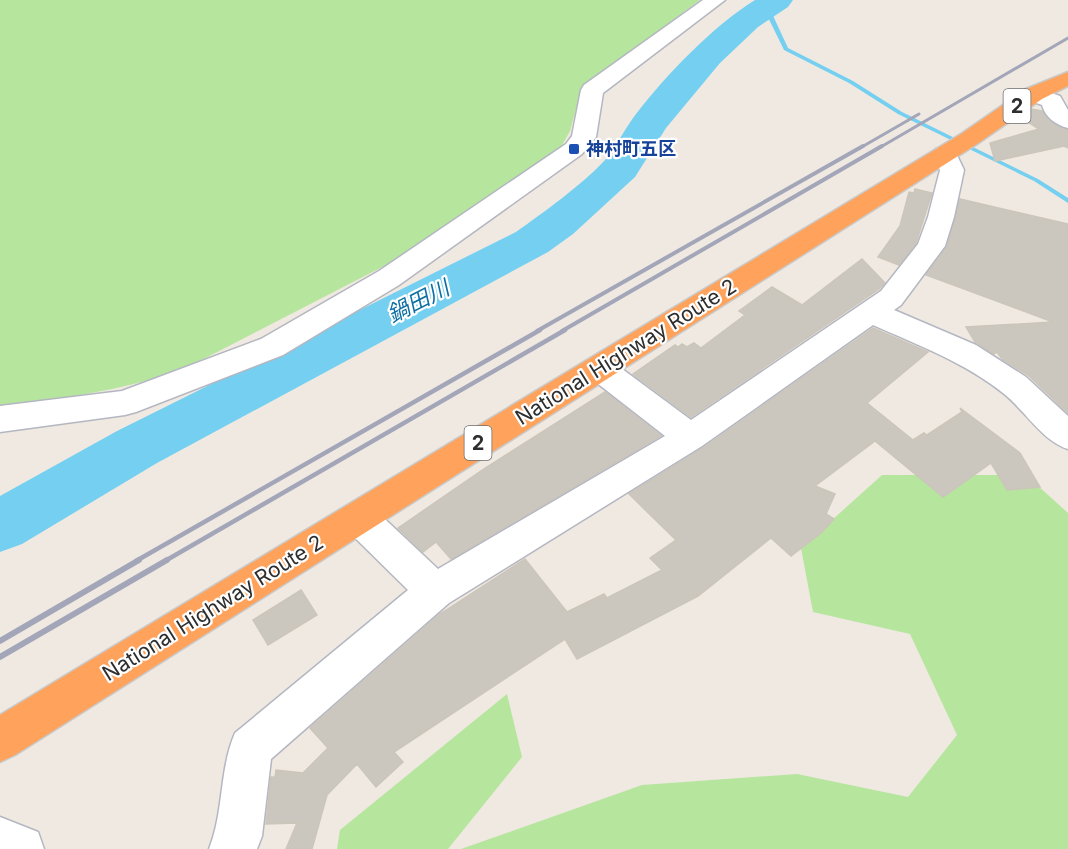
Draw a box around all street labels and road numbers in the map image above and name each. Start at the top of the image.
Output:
road number: 2 [1004,89,1030,123]
street label: National Highway Route 2 [511,273,741,430]
road number: 2 [464,426,492,460]
street label: National Highway Route 2 [98,529,328,686]

